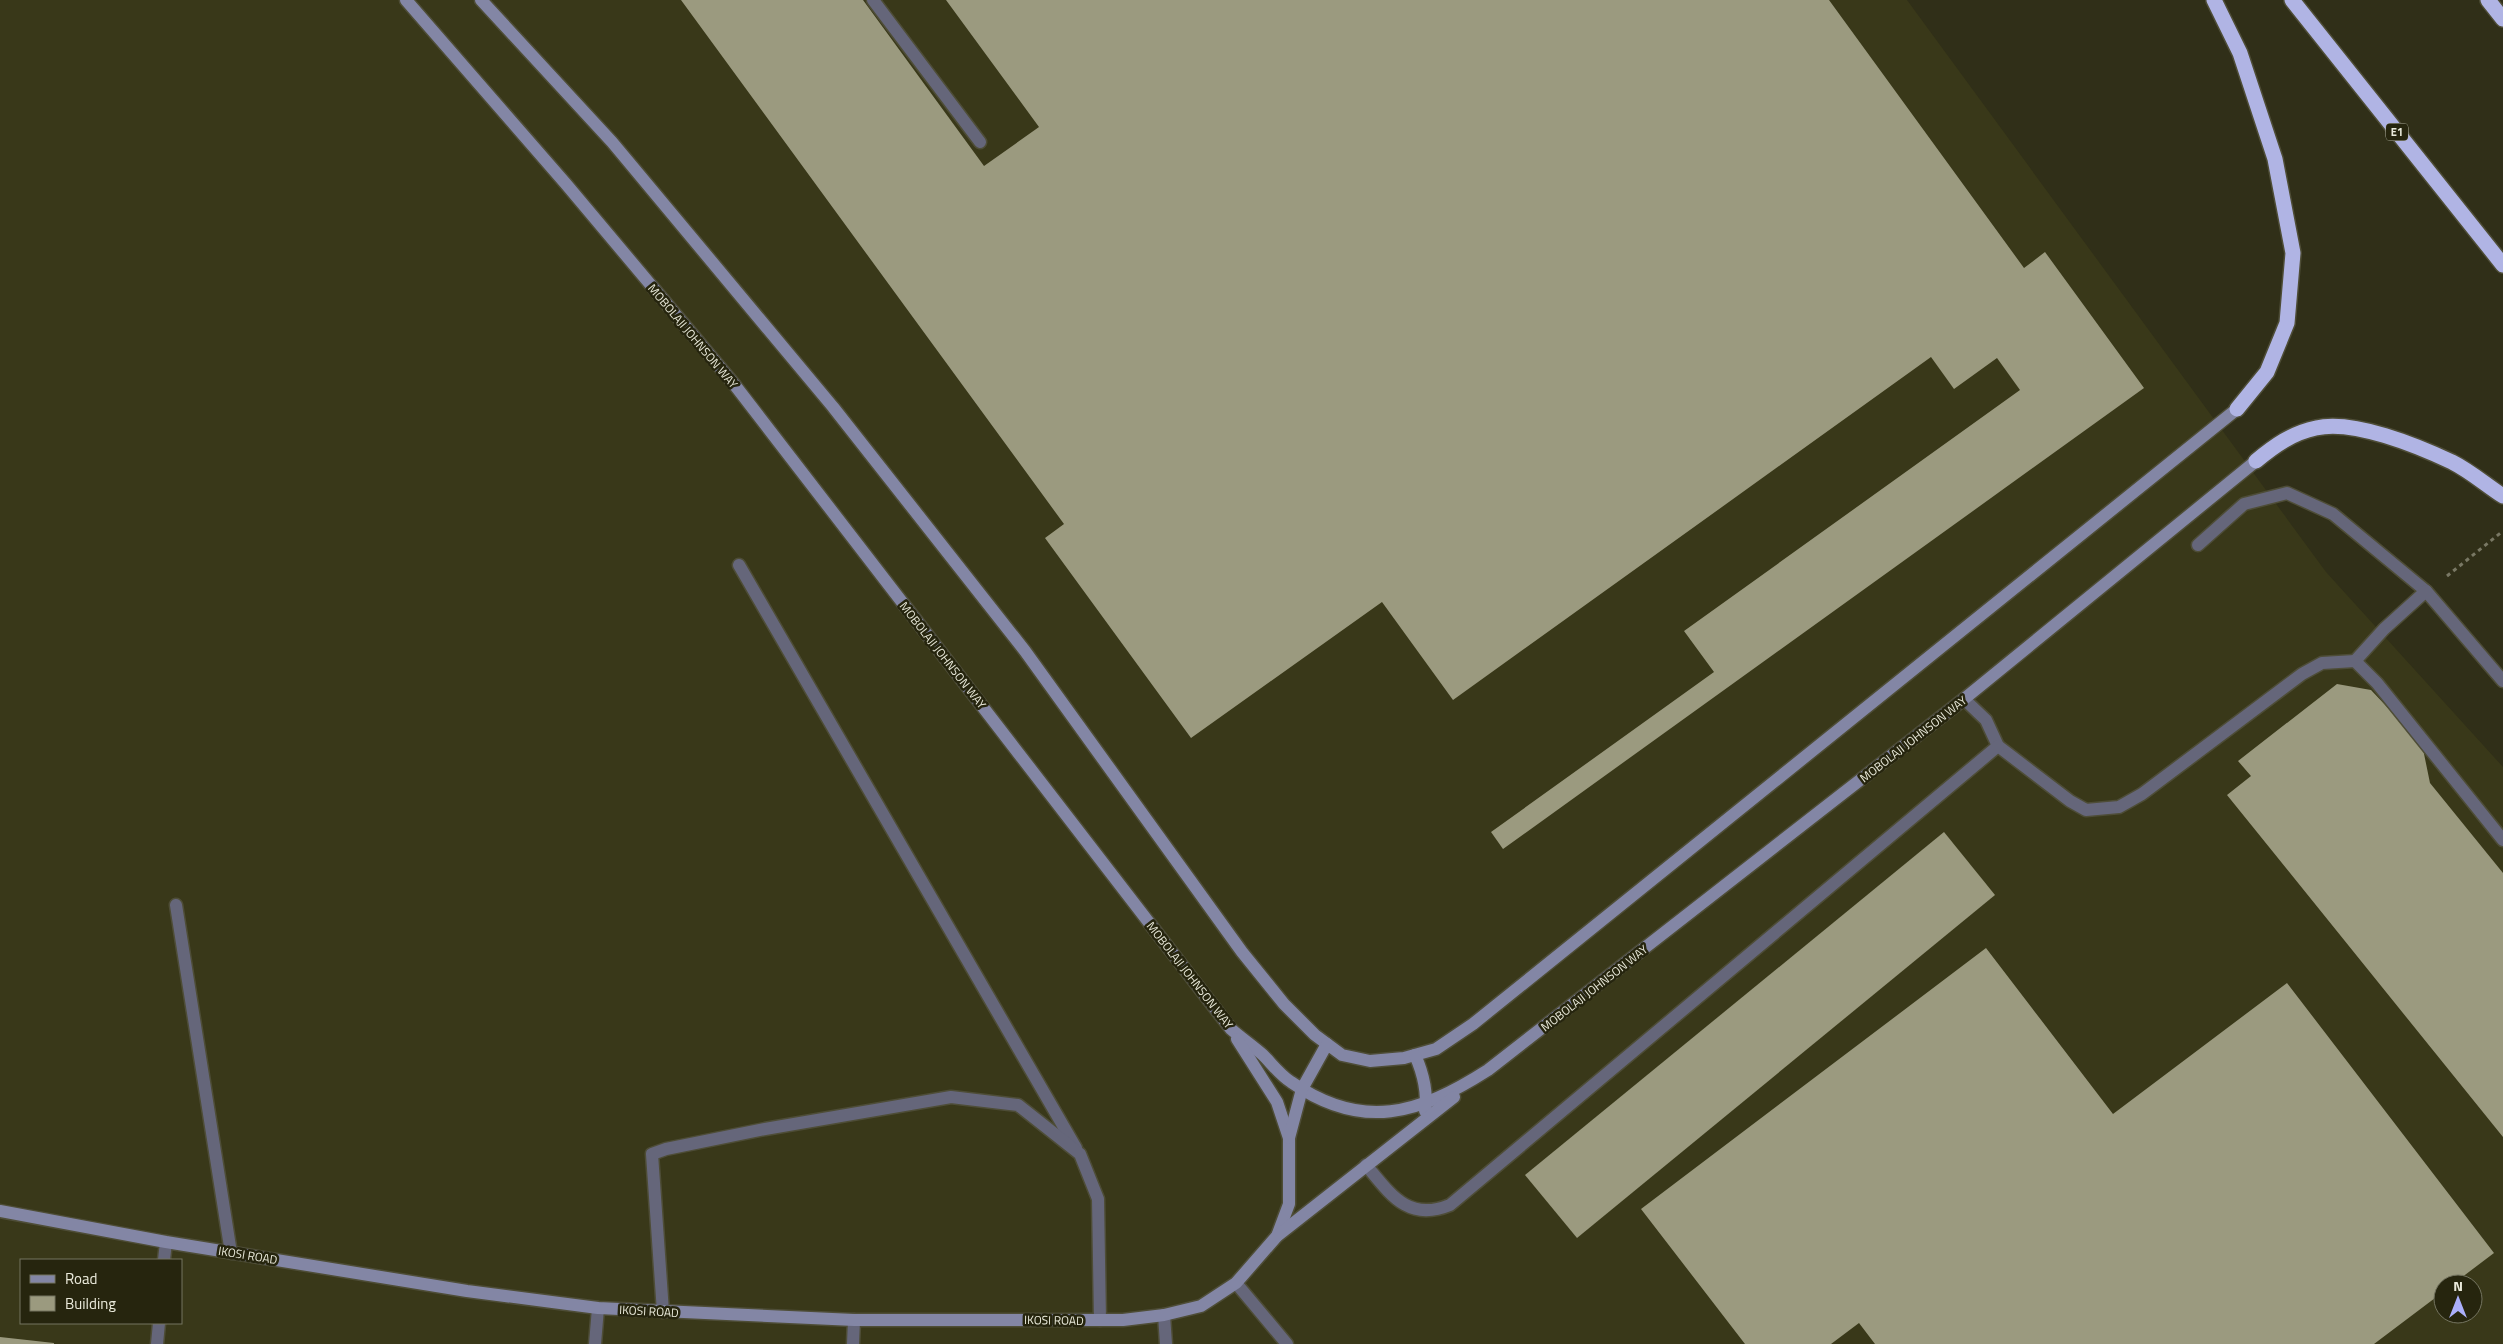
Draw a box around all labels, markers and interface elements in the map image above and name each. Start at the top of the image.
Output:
road number: E1 [2386,124,2408,140]
street label: MOBOLAJI JOHNSON WAY [643,280,743,393]
street label: MOBOLAJI JOHNSON WAY [895,597,991,713]
street label: MOBOLAJI JOHNSON WAY [1855,691,1971,787]
street label: MOBOLAJI JOHNSON WAY [1142,917,1238,1033]
street label: MOBOLAJI JOHNSON WAY [1536,940,1652,1036]
street label: IKOSI ROAD [217,1241,279,1269]
legend [20,1259,182,1324]
text: Road [65,1267,97,1290]
north arrow [2433,1274,2483,1324]
text: N [2453,1275,2463,1296]
text: Building [65,1292,116,1315]
street label: IKOSI ROAD [619,1300,680,1322]
street label: IKOSI ROAD [1024,1310,1084,1330]

